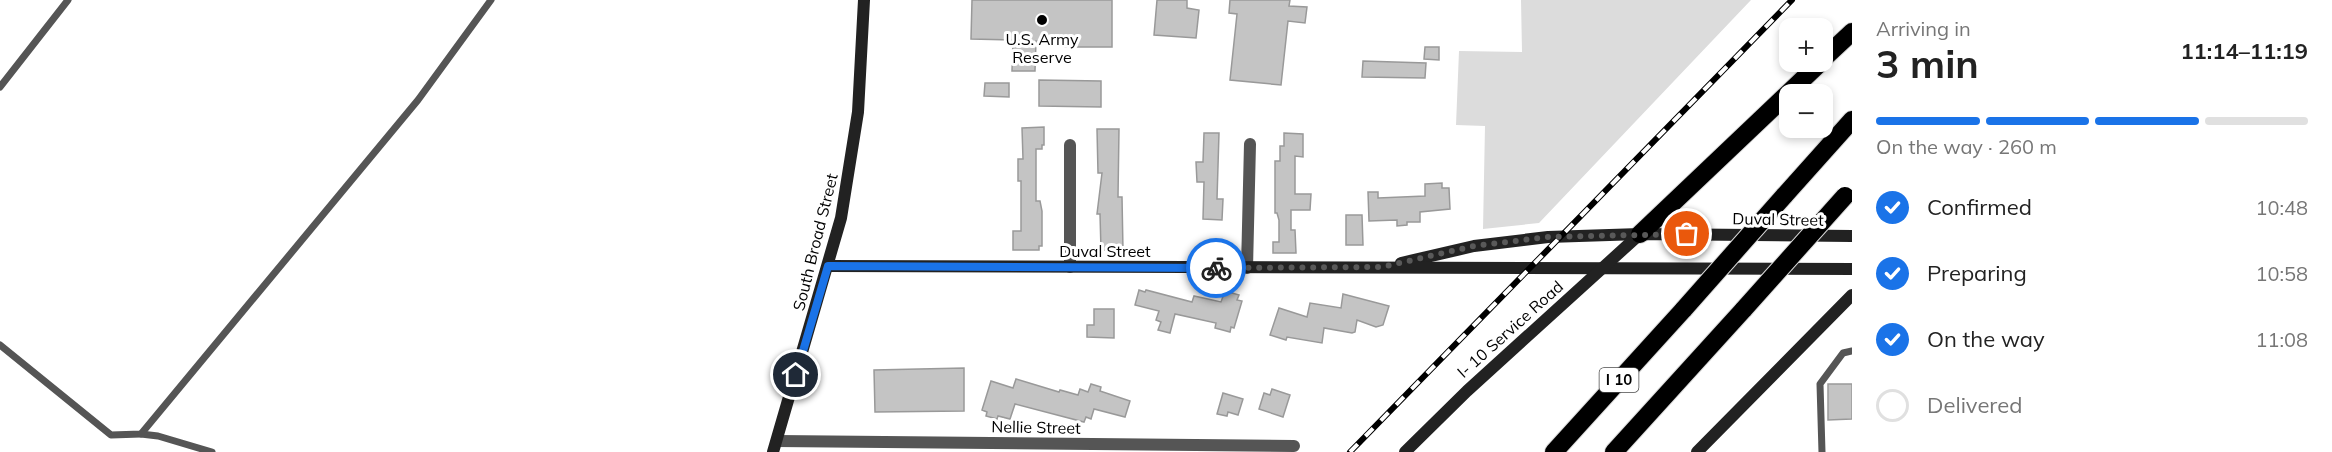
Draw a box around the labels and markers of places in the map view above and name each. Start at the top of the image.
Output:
marker: U.S. Army Reserve [1035,13,1049,27]
place label: U.S. Army Reserve [1006,29,1079,67]
pin [1661,208,1712,259]
pin [770,349,821,400]

